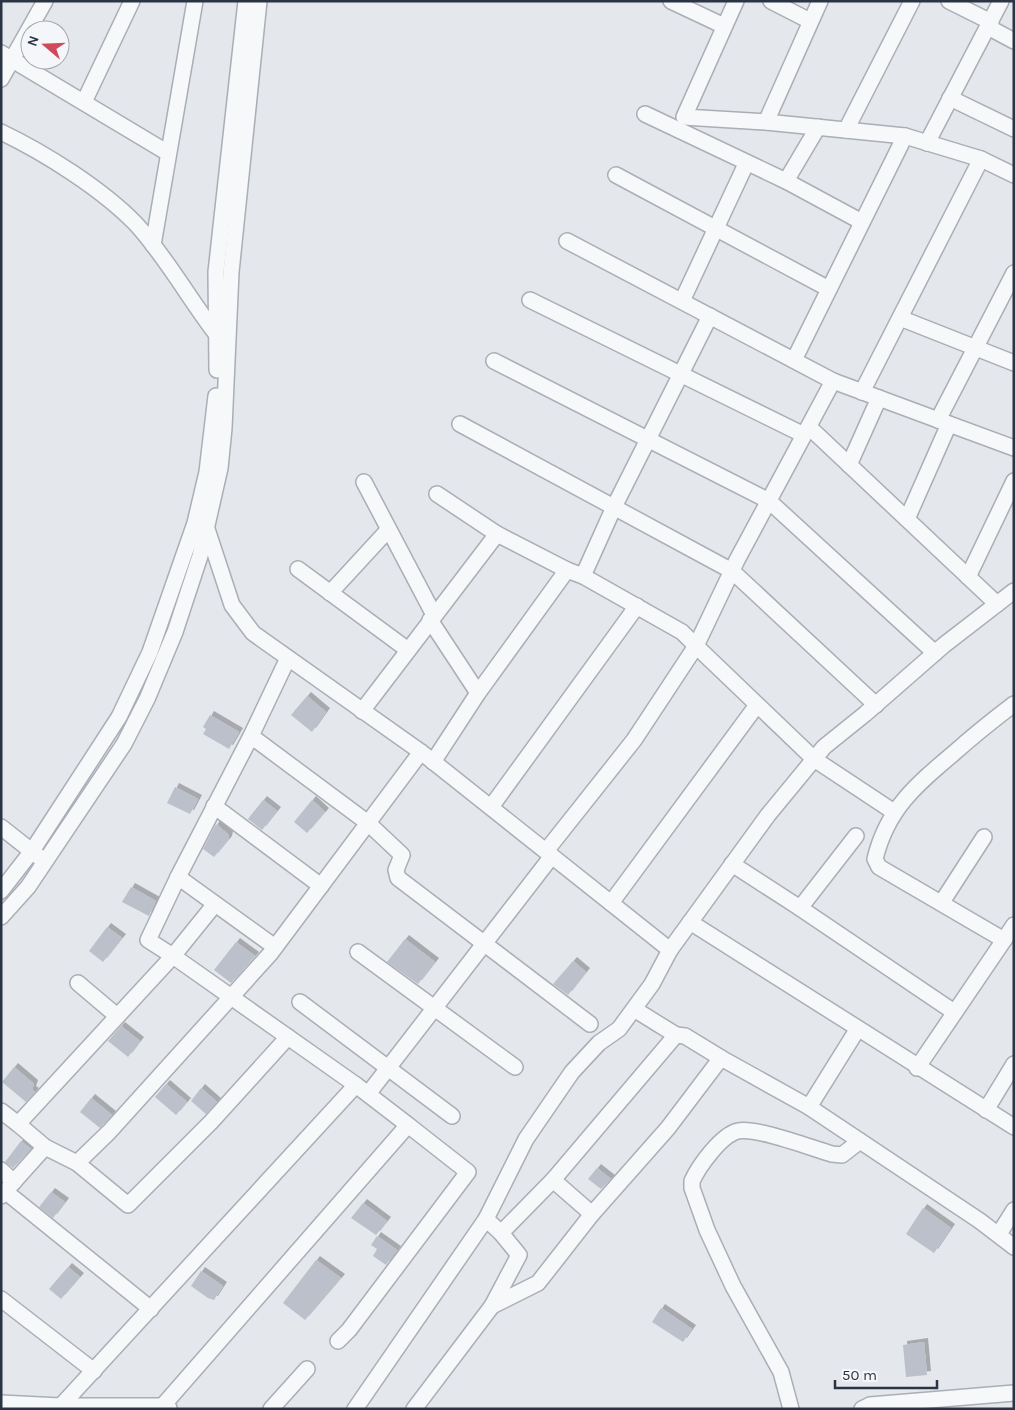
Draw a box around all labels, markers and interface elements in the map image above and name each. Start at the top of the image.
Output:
north arrow [20,20,70,70]
text: N [24,33,43,48]
scale bar [835,1358,938,1390]
text: 50 m [842,1366,877,1384]

